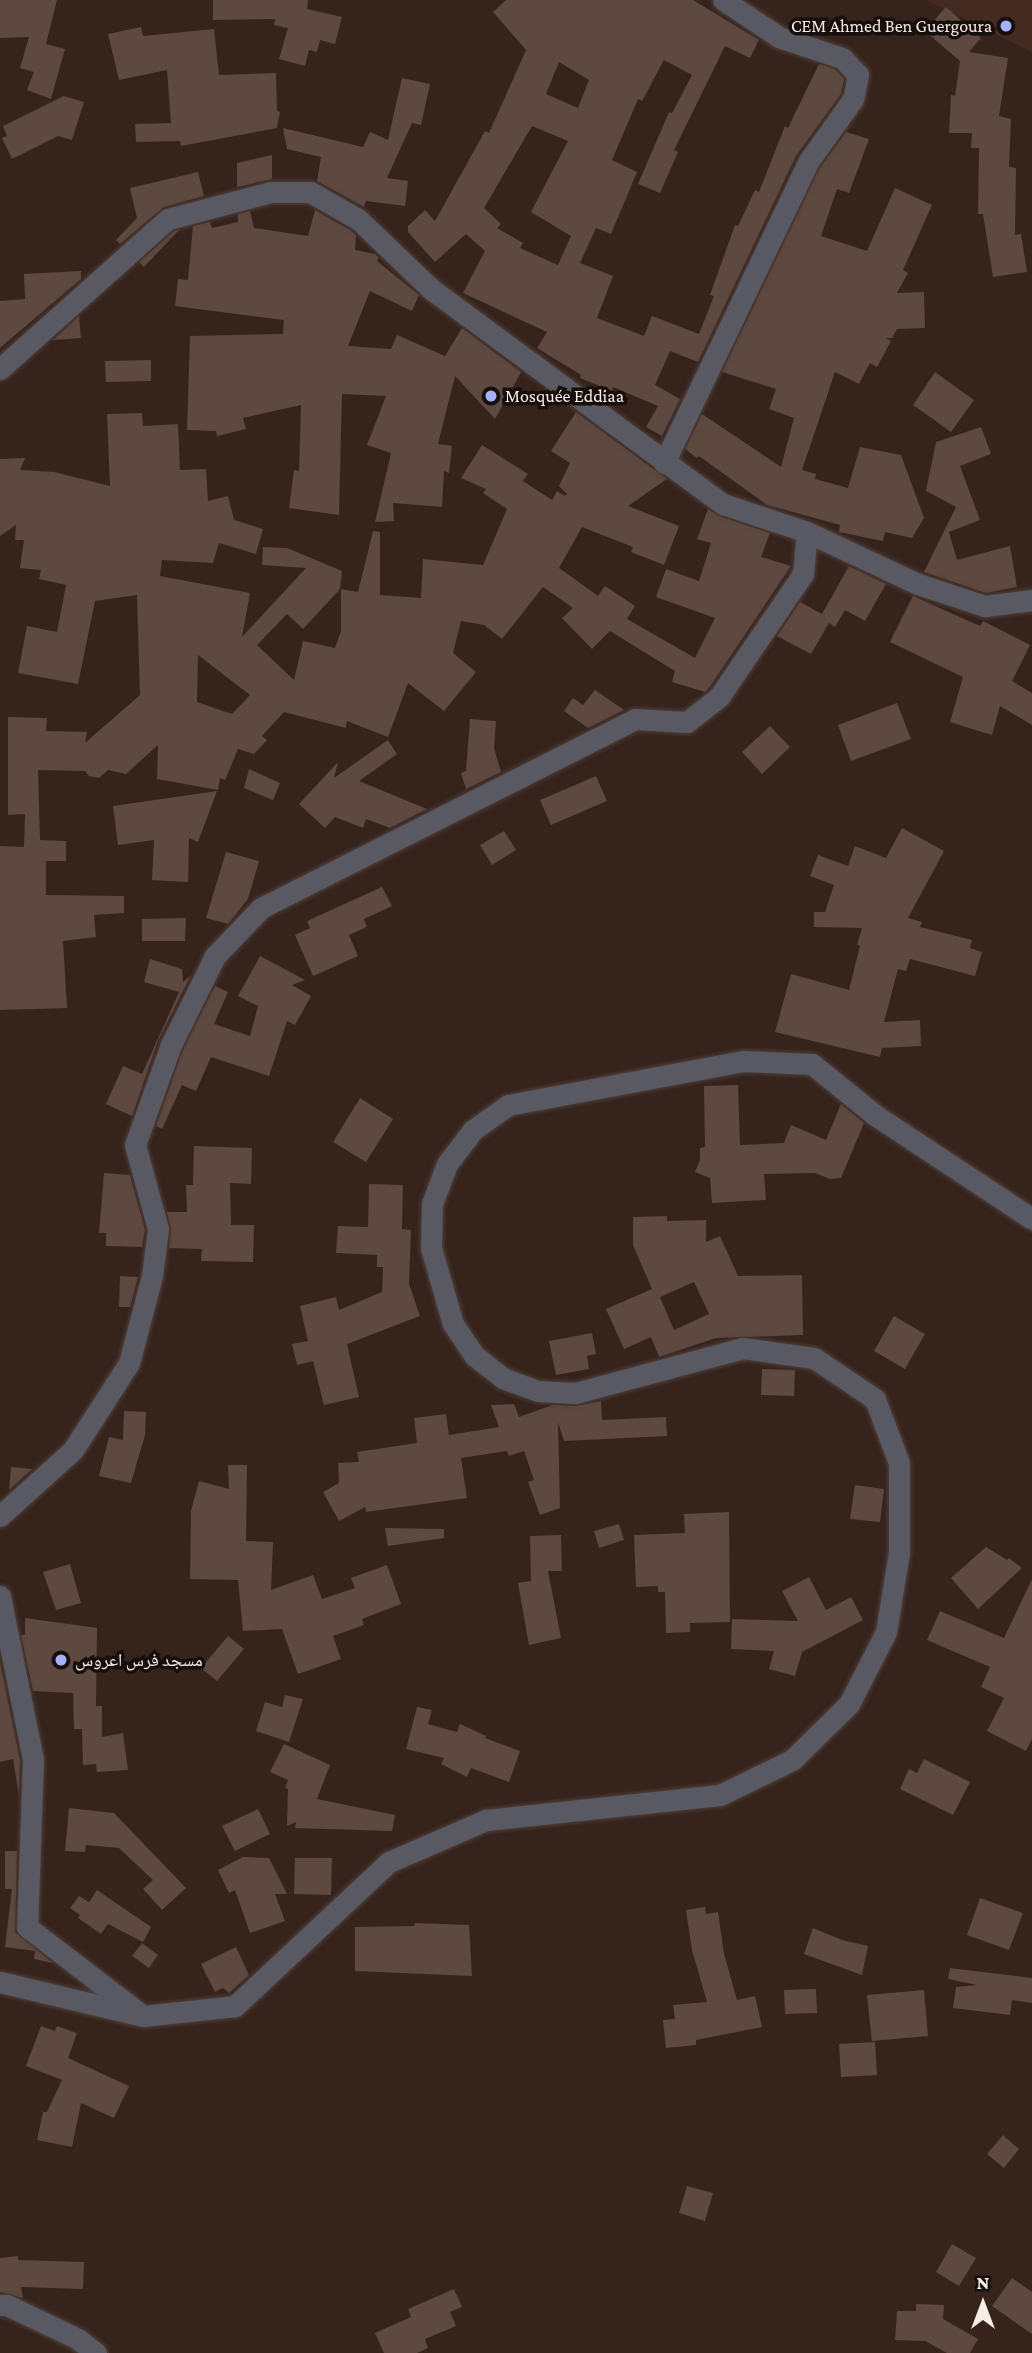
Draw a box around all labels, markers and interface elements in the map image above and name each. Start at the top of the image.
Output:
place label: CEM Ahmed Ben Guergoura [791,15,992,37]
marker: CEM Ahmed Ben Guergoura [998,18,1014,34]
place label: Mosquée Eddiaa [505,385,624,407]
marker: Mosquée Eddiaa [483,388,499,404]
place label: مسجد فرس اعروس [75,1649,203,1671]
marker: مسجد فرس اعروس [53,1652,69,1668]
north arrow [948,2269,1018,2339]
text: N [977,2272,989,2293]

